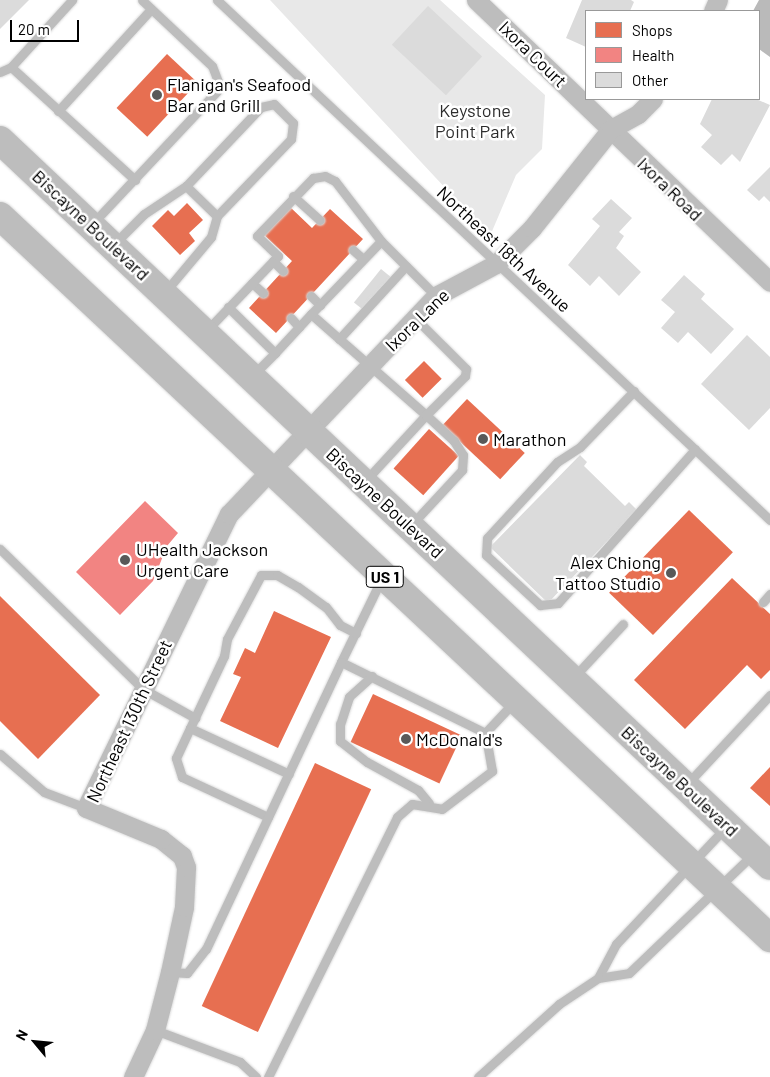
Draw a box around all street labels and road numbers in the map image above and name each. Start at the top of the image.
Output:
street label: Ixora Court [495,16,571,92]
street label: Ixora Road [633,153,707,225]
street label: Biscayne Boulevard [28,165,154,285]
street label: Northeast 18th Avenue [433,181,575,317]
street label: Ixora Lane [381,284,453,356]
street label: Biscayne Boulevard [322,443,448,563]
road number: US 1 [365,564,405,590]
street label: Northeast 130th Street [82,636,176,806]
street label: Biscayne Boulevard [617,721,743,841]

